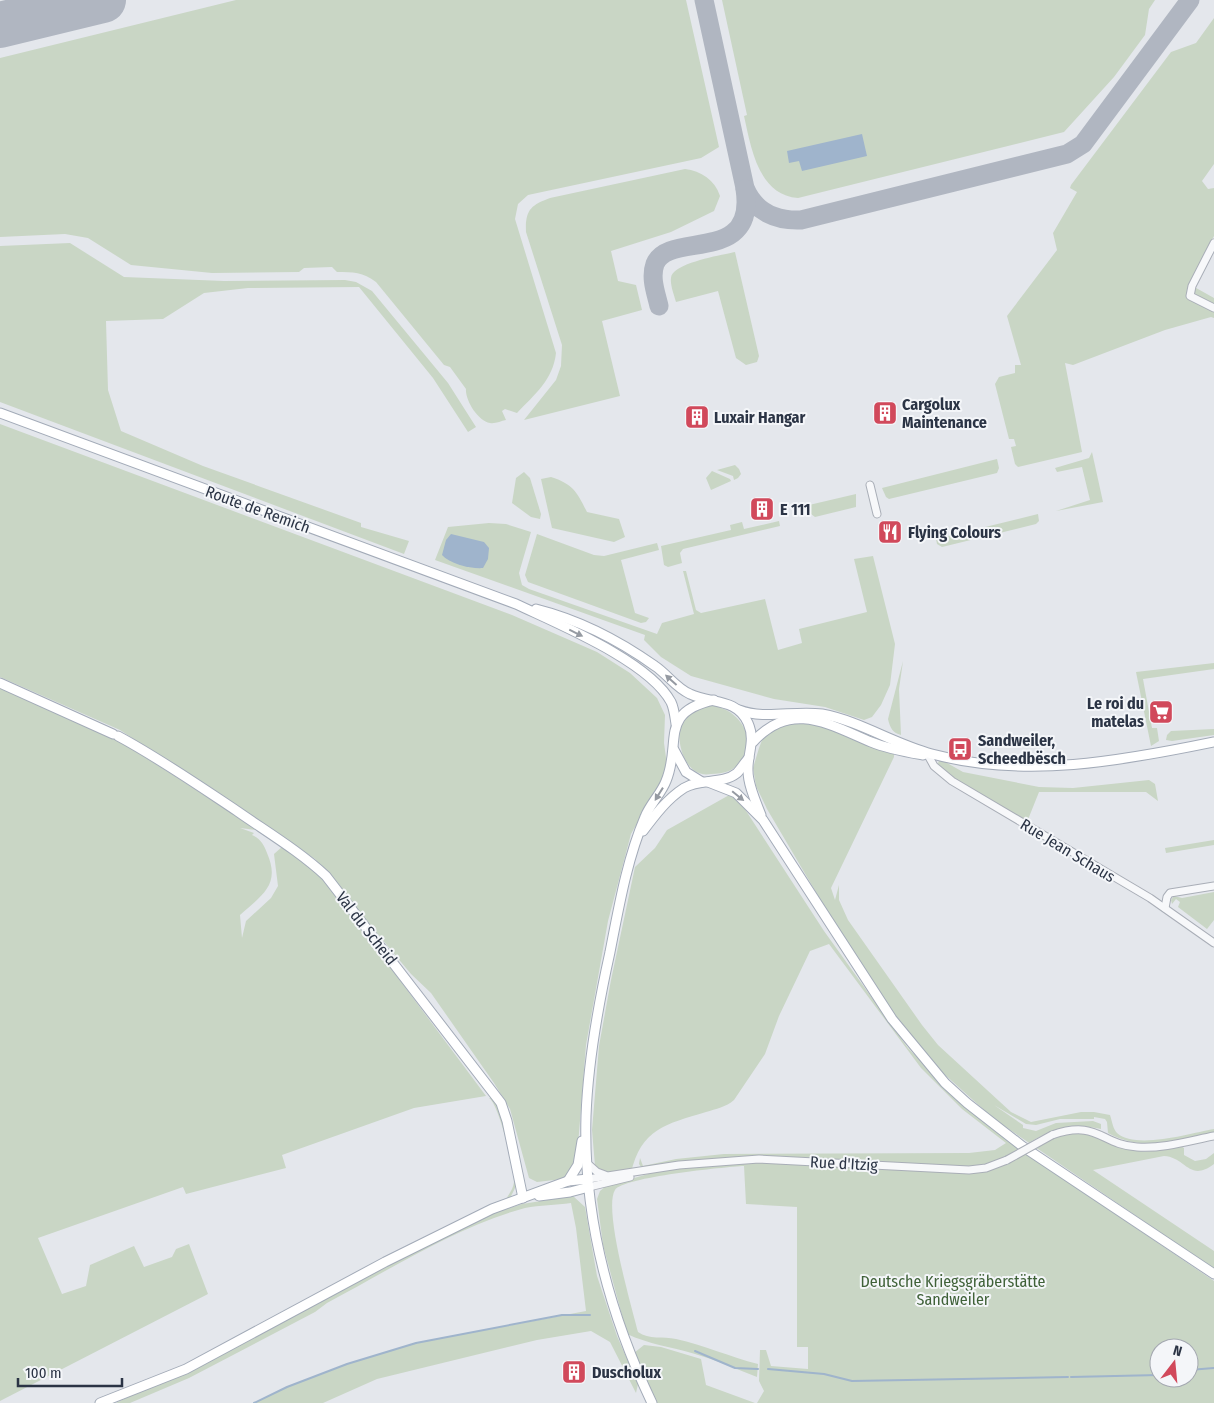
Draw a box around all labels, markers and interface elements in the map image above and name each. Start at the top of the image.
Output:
place label: Cargolux Maintenance [902,395,987,432]
building icon: Cargolux Maintenance [872,400,898,426]
building icon: Luxair Hangar [684,404,710,430]
place label: Luxair Hangar [714,408,806,427]
street label: Route de Remich [203,482,313,537]
building icon: E 111 [749,496,775,522]
place label: E 111 [780,500,811,519]
restaurant icon: Flying Colours [877,519,903,545]
place label: Flying Colours [908,523,1001,542]
one-way arrow [569,629,583,637]
one-way arrow [665,674,677,686]
place label: Le roi du matelas [1087,694,1144,731]
supermarket icon: Le roi du matelas [1148,699,1174,725]
place label: Sandweiler, Scheedbësch [978,731,1066,768]
bus stop icon: Sandweiler, Scheedbësch [947,736,973,762]
one-way arrow [654,788,663,801]
one-way arrow [732,791,745,802]
street label: Rue Jean Schaus [1017,815,1119,886]
street label: Val du Scheid [332,888,401,969]
street label: Rue d'Itzig [810,1152,879,1175]
park label: Deutsche Kriegsgräberstätte Sandweiler [861,1272,1046,1309]
north arrow [1149,1338,1199,1388]
text: N [1171,1342,1184,1360]
scale bar [18,1356,121,1388]
building icon: Duscholux [561,1359,587,1385]
place label: Duscholux [592,1363,661,1382]
text: 100 m [25,1364,62,1382]

